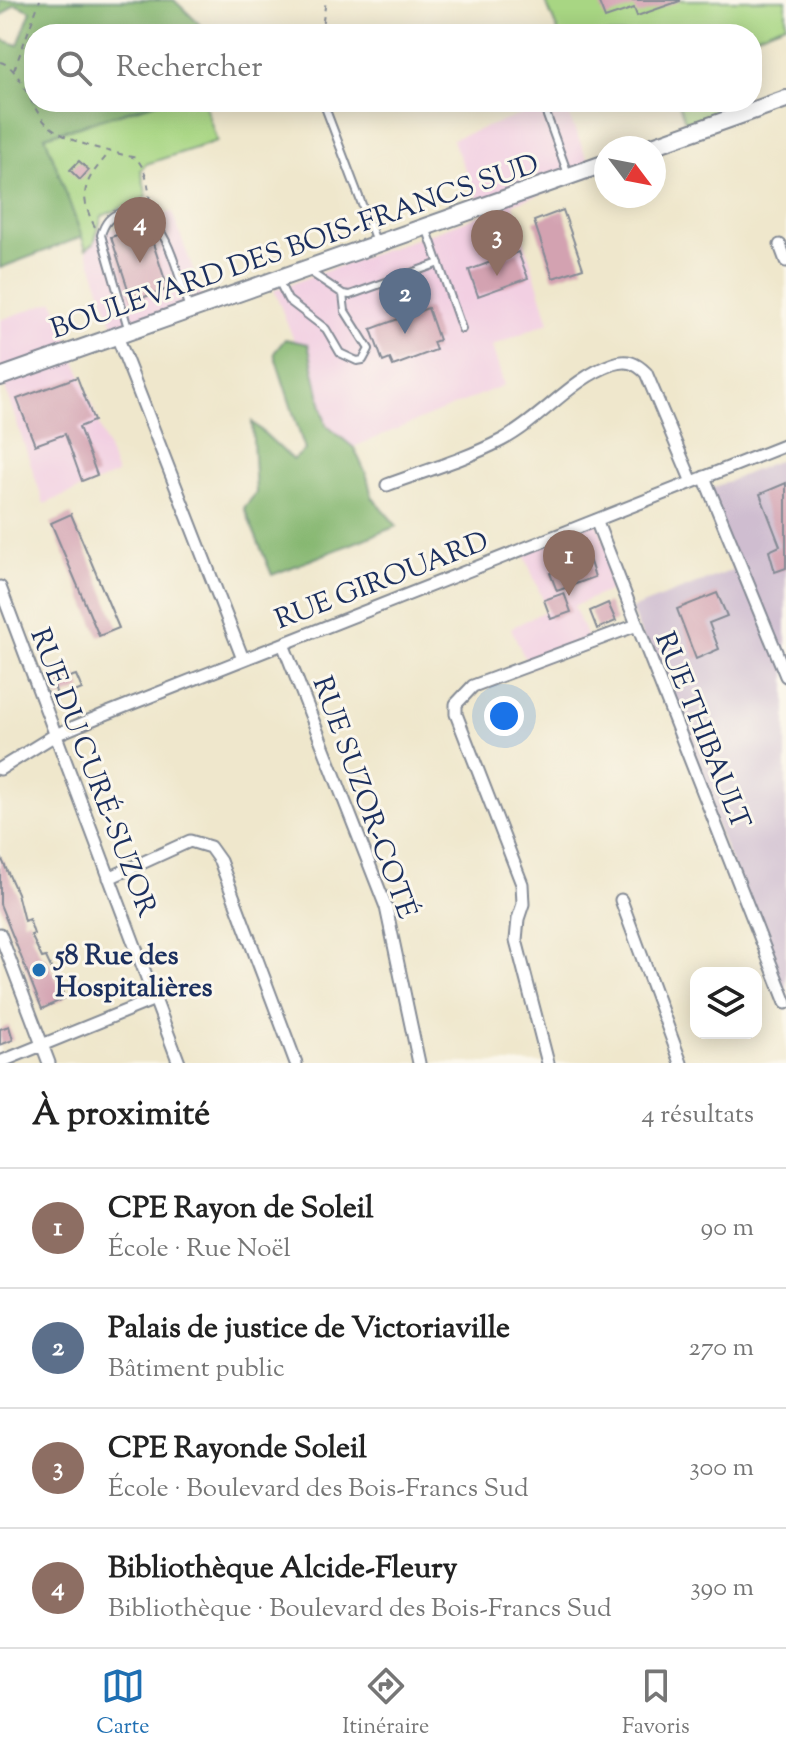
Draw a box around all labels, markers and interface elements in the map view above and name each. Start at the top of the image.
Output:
search box [24,24,762,112]
icon: search [52,46,96,90]
text: Rechercher [116,47,263,90]
north arrow [594,136,666,208]
street label: BOULEVARD DES BOIS-FRANCS SUD [45,145,545,350]
pin: 4 [114,197,166,263]
pin: 3 [471,210,523,276]
pin: 2 [379,268,431,334]
street label: RUE GIROUARD [270,523,495,641]
pin: 1 [543,530,595,596]
street label: RUE DU CURÉ-SUZOR [19,623,166,923]
street label: RUE THIBAULT [643,626,759,836]
street label: RUE SUZOR-COTÉ [301,671,426,925]
your location [484,696,524,736]
place label: 58 Rue des Hospitalières [53,937,213,1009]
marker: 58 Rue des Hospitalières [30,961,48,979]
map controls [690,967,762,1039]
button: layers [690,967,762,1039]
text: À proximité [32,1091,210,1140]
text: 4 résultats [642,1097,754,1134]
text: CPE Rayon de Soleil [108,1188,374,1231]
text: 1 [54,1210,62,1247]
text: 90 m [701,1210,754,1247]
text: École · Rue Noël [108,1231,291,1268]
text: Palais de justice de Victoriaville [108,1308,510,1351]
text: 2 [52,1330,64,1367]
text: 270 m [689,1330,754,1367]
text: Bâtiment public [108,1351,285,1388]
text: CPE Rayonde Soleil [108,1428,367,1471]
text: 3 [53,1450,63,1487]
text: 300 m [689,1450,754,1487]
text: École · Boulevard des Bois-Francs Sud [108,1471,529,1508]
text: Bibliothèque Alcide-Fleury [108,1548,457,1591]
text: 4 [51,1570,65,1607]
text: 390 m [690,1570,754,1607]
text: Bibliothèque · Boulevard des Bois-Francs Sud [108,1591,612,1628]
tab: Carte [96,1664,150,1744]
tab: Itinéraire [342,1664,429,1744]
tab: Favoris [622,1664,690,1744]

